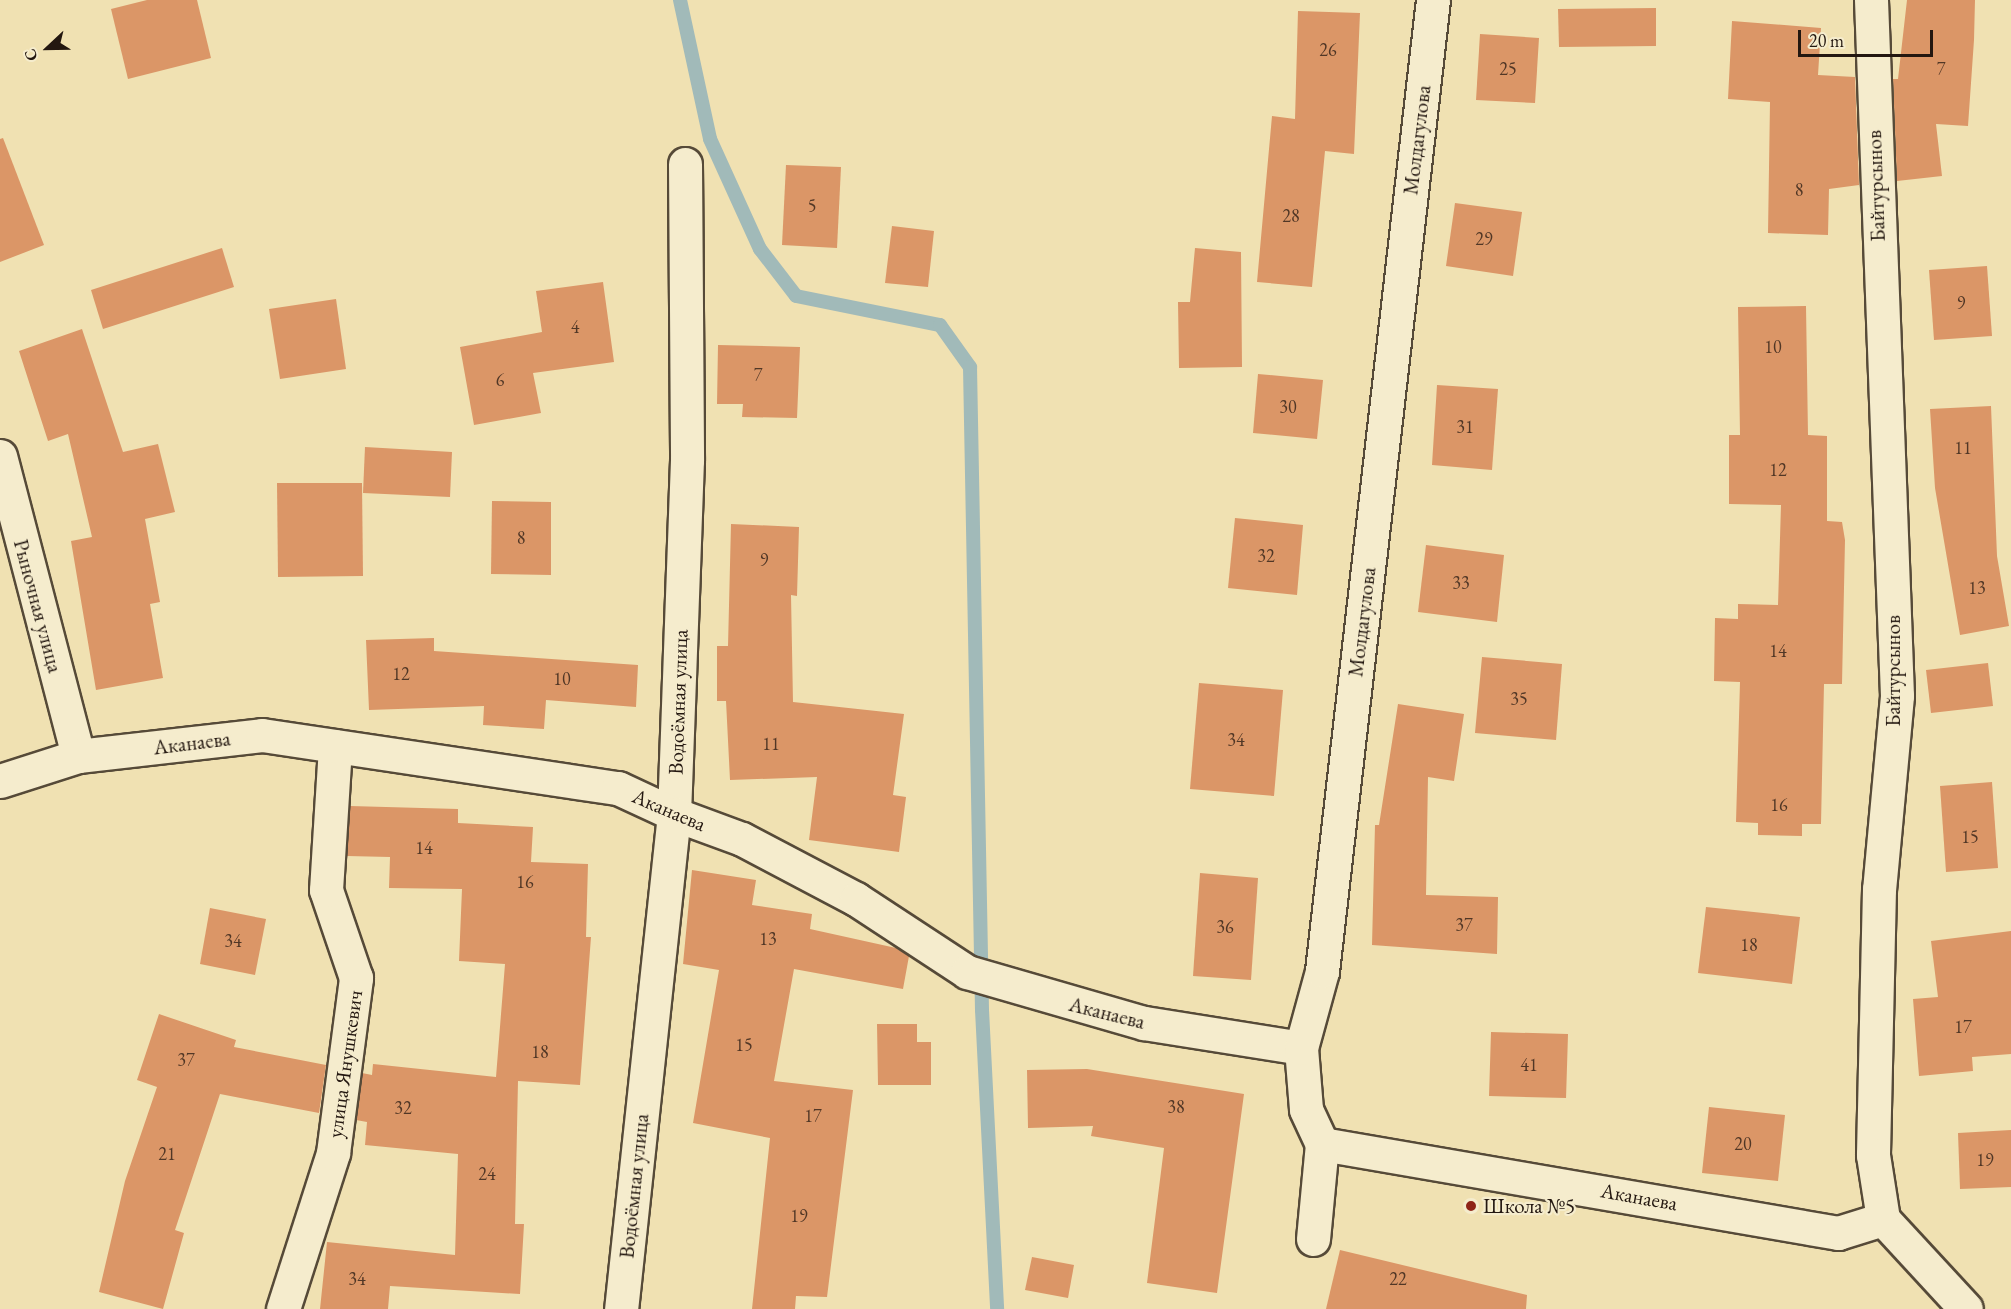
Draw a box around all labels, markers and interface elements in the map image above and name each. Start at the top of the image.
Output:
north arrow [18,18,78,78]
scale bar [1801,18,1936,56]
text: 20 m [1809,29,1844,52]
house number: 26 [1319,39,1337,61]
text: С [19,46,43,64]
house number: 25 [1499,58,1517,80]
house number: 7 [1937,58,1945,80]
street label: Молдагулова [1398,84,1436,196]
street label: Байтурсынов [1861,130,1891,242]
house number: 8 [1795,179,1803,201]
house number: 5 [808,195,816,217]
house number: 28 [1282,205,1300,227]
house number: 29 [1475,228,1493,250]
house number: 9 [1957,292,1965,314]
house number: 4 [571,316,579,338]
house number: 10 [1764,336,1782,358]
house number: 7 [754,364,762,386]
house number: 6 [496,369,504,391]
house number: 30 [1279,396,1297,418]
house number: 31 [1456,416,1474,438]
house number: 11 [1954,437,1972,459]
house number: 12 [1769,459,1787,481]
house number: 8 [517,527,525,549]
street label: Рыночная улица [8,537,68,675]
house number: 32 [1257,545,1275,567]
house number: 9 [760,549,768,571]
street label: Молдагулова [1343,566,1381,678]
house number: 33 [1452,572,1470,594]
house number: 13 [1968,577,1986,599]
street label: Байтурсынов [1880,615,1906,727]
street label: Водоёмная улица [663,629,693,775]
house number: 14 [1769,640,1787,662]
house number: 12 [392,663,410,685]
house number: 10 [553,668,571,690]
house number: 35 [1510,688,1528,710]
street label: Аканаева [152,726,232,760]
house number: 34 [1227,729,1245,751]
house number: 11 [762,733,780,755]
street label: Аканаева [628,783,710,837]
house number: 16 [1770,794,1788,816]
house number: 15 [1961,826,1979,848]
house number: 14 [415,837,433,859]
house number: 16 [516,871,534,893]
house number: 37 [1455,914,1473,936]
house number: 36 [1216,916,1234,938]
house number: 13 [759,928,777,950]
house number: 34 [224,930,242,952]
house number: 18 [1740,934,1758,956]
street label: улица Янушкевич [322,988,368,1140]
street label: Аканаева [1066,991,1148,1035]
house number: 17 [1954,1016,1972,1038]
house number: 15 [735,1034,753,1056]
house number: 18 [531,1041,549,1063]
house number: 37 [177,1049,195,1071]
house number: 41 [1520,1054,1538,1076]
house number: 38 [1167,1096,1185,1118]
house number: 32 [394,1097,412,1119]
house number: 17 [804,1105,822,1127]
street label: Водоёмная улица [614,1112,654,1260]
house number: 20 [1734,1133,1752,1155]
house number: 21 [158,1143,176,1165]
house number: 19 [1976,1149,1994,1171]
house number: 24 [478,1163,496,1185]
street label: Аканаева [1599,1178,1679,1216]
place label: Школа №5 [1483,1193,1575,1219]
marker: Школа №5 [1464,1199,1478,1213]
house number: 19 [790,1205,808,1227]
house number: 34 [348,1268,366,1290]
house number: 22 [1389,1268,1407,1290]

